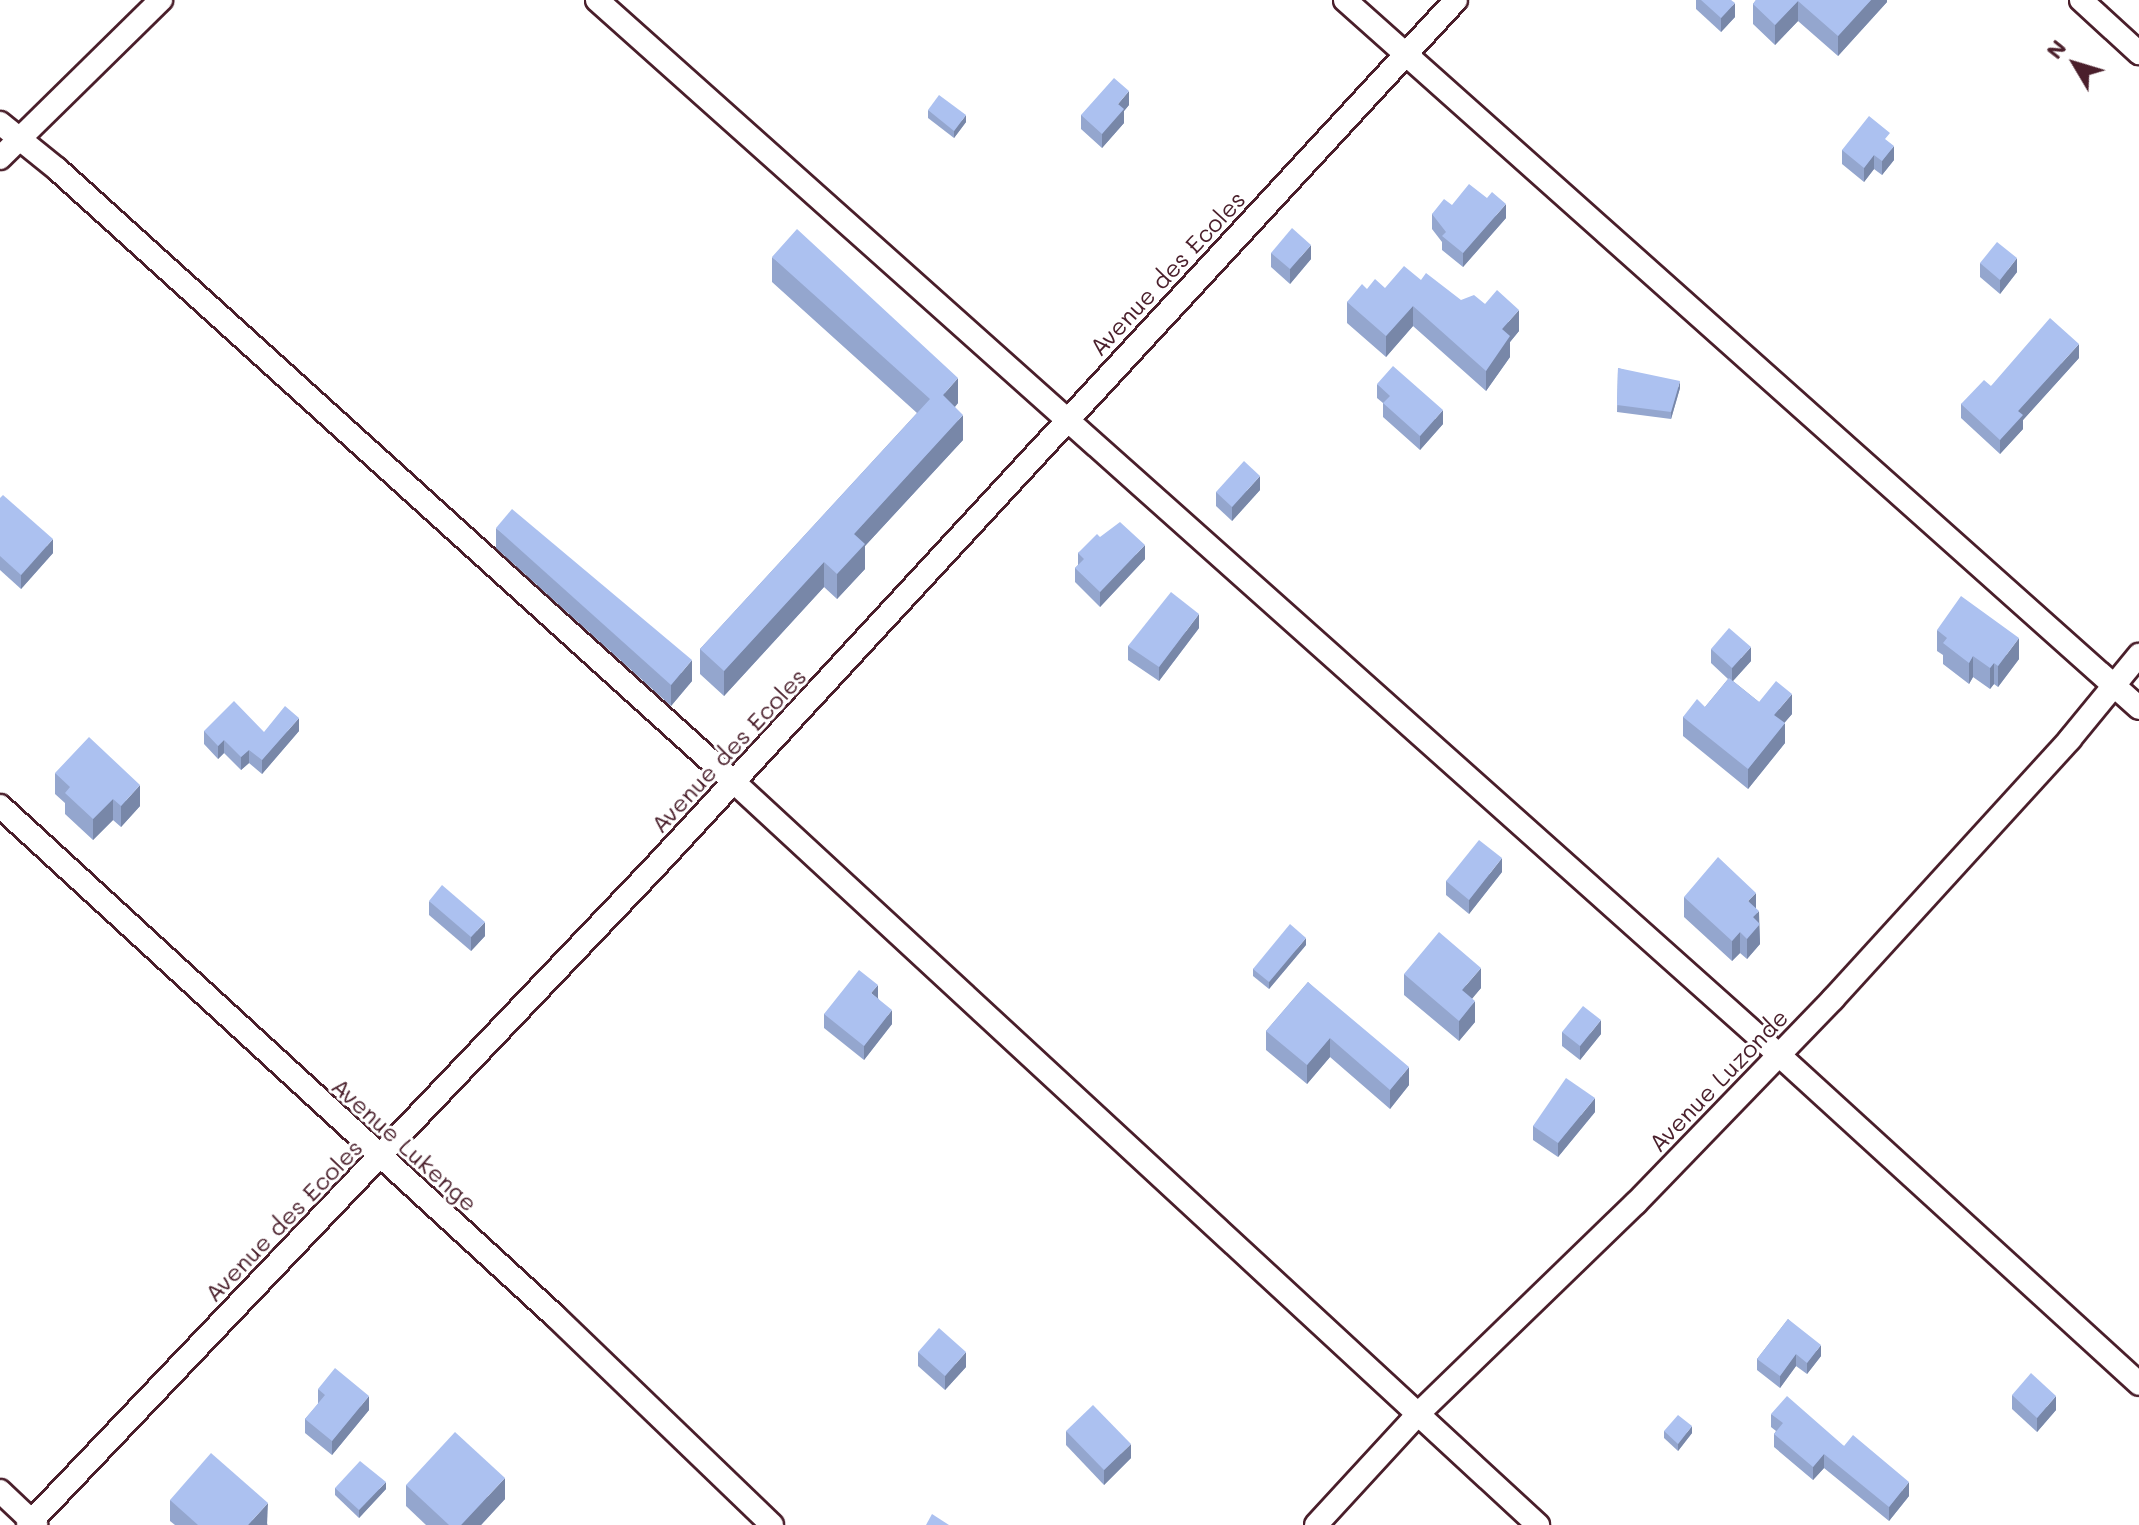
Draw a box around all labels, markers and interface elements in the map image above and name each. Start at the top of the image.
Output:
north arrow [2035,24,2115,104]
text: N [2039,33,2072,64]
street label: Avenue des Ecoles [1083,185,1251,361]
street label: Avenue des Ecoles [644,662,812,838]
street label: Avenue Luzonde [1643,1003,1793,1157]
street label: Avenue Lukenge [326,1071,484,1217]
street label: Avenue des Ecoles [198,1133,368,1307]

